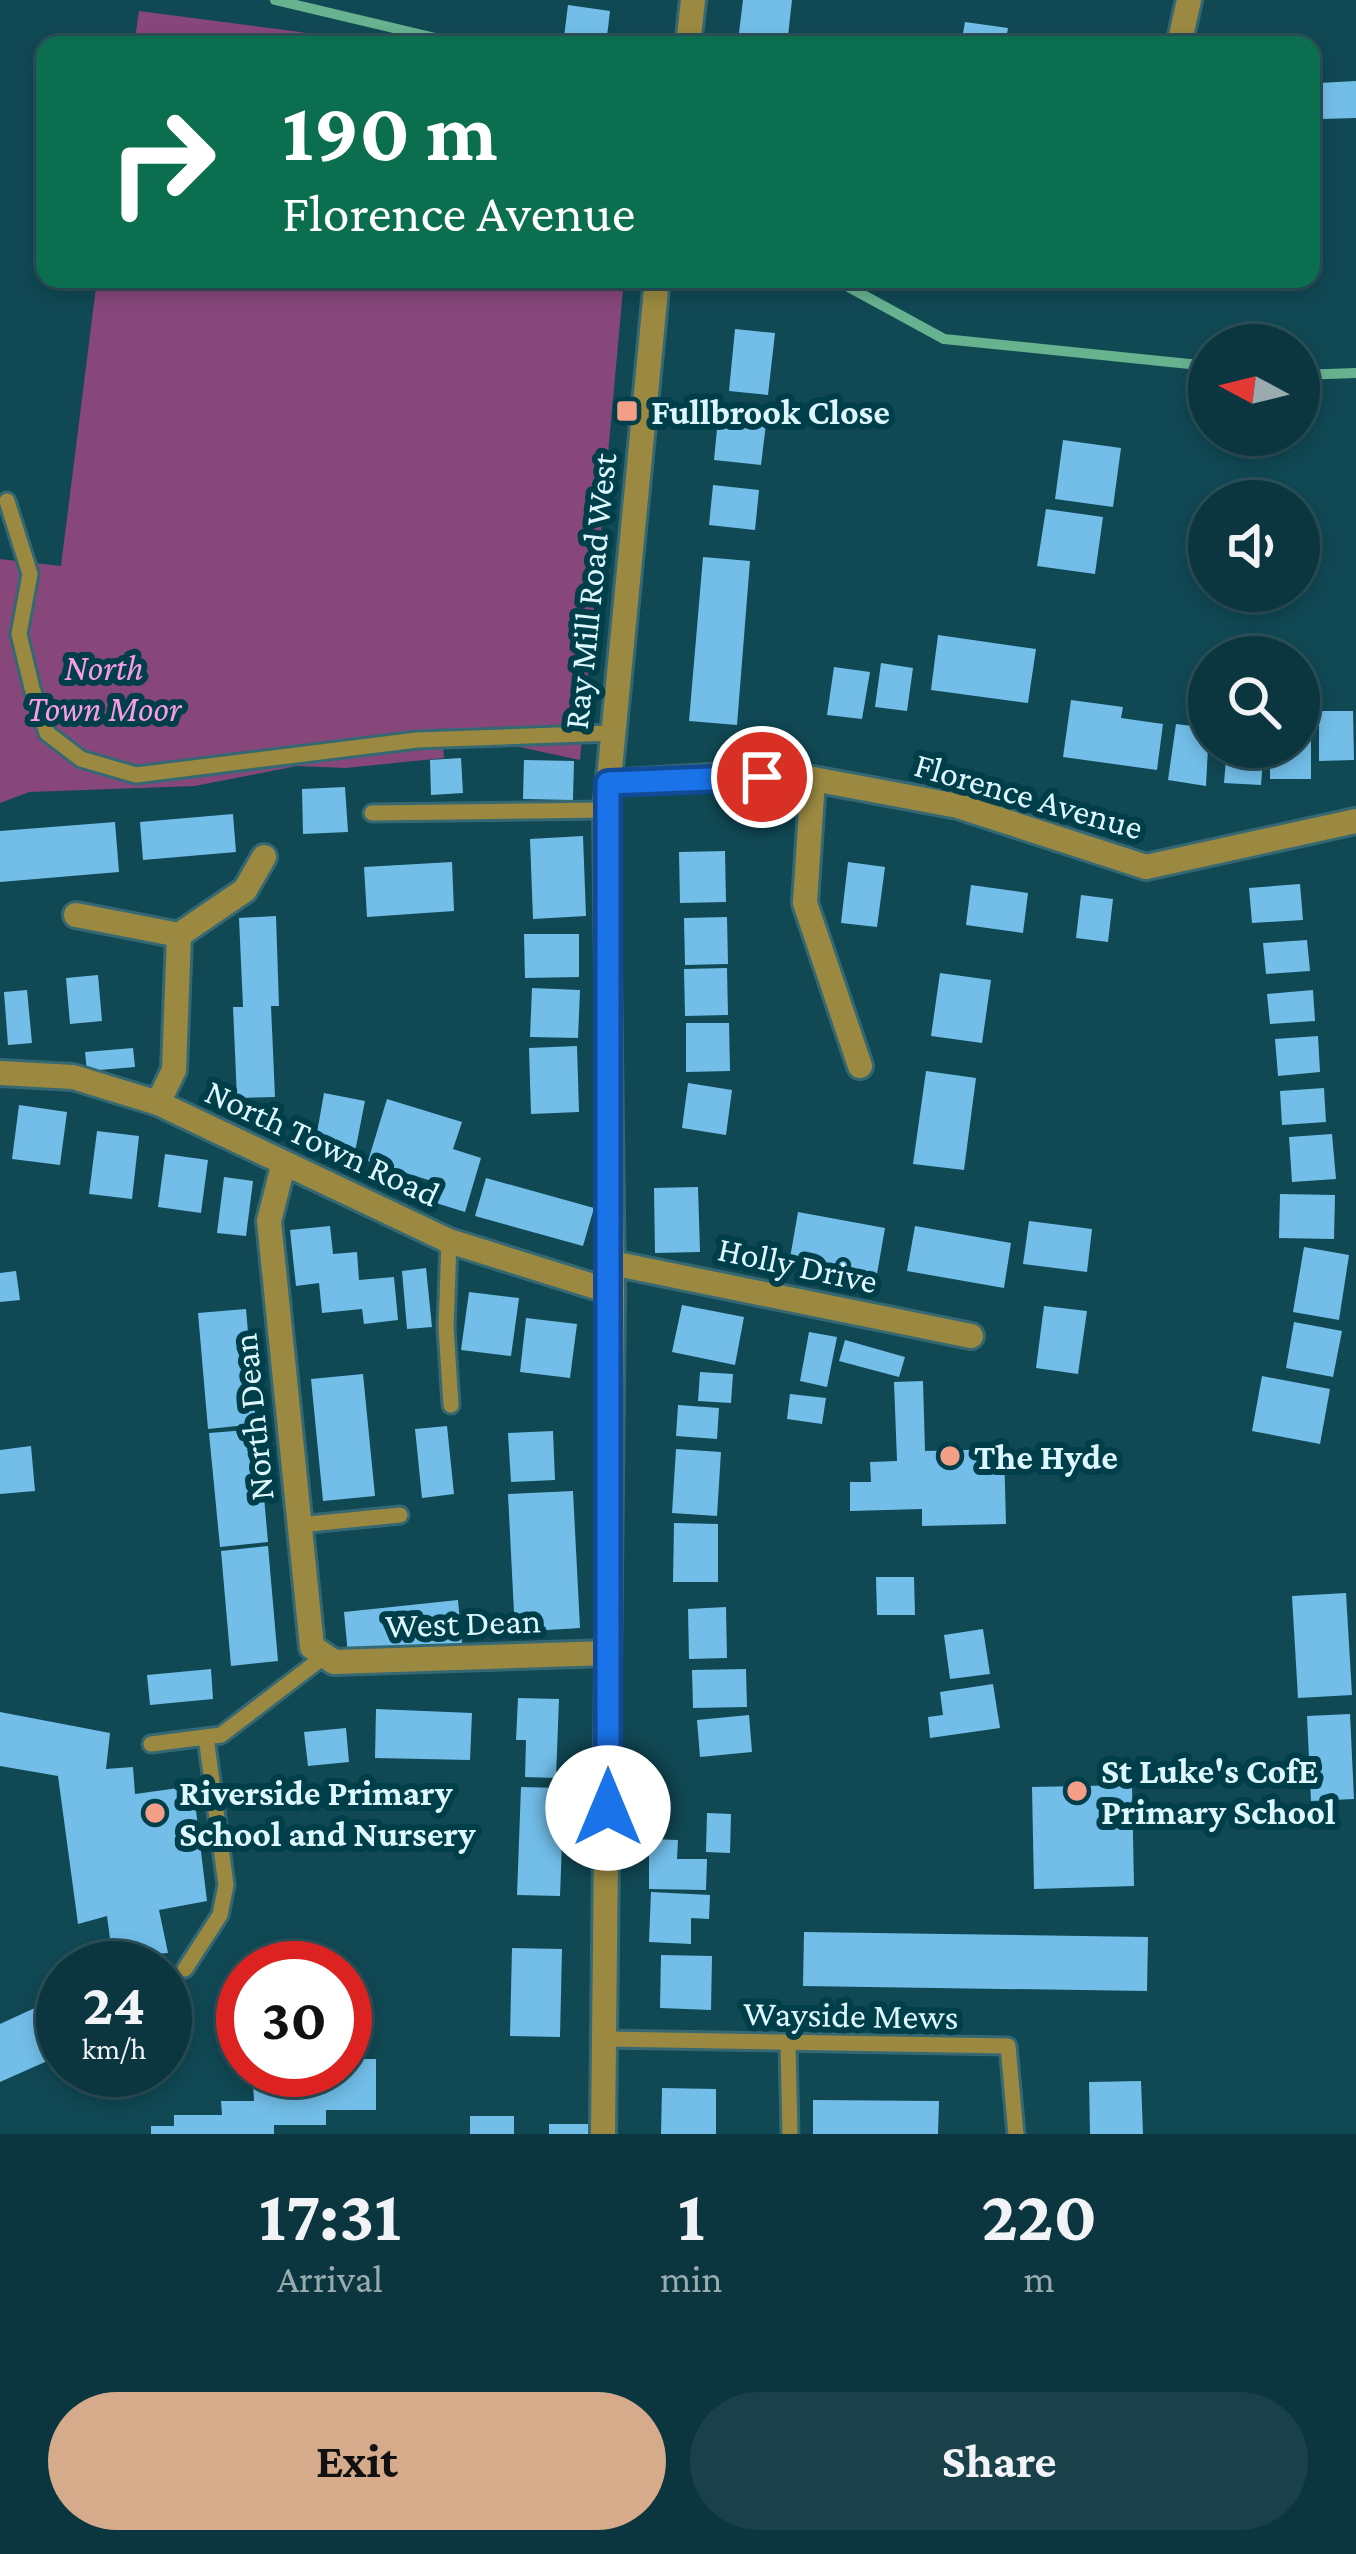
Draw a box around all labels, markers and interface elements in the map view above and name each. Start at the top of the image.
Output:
icon: right [84,84,240,240]
text: 190 m [282,85,498,178]
text: Florence Avenue [282,183,635,243]
north arrow [1188,324,1320,456]
map controls [1188,324,1320,768]
place label: Fullbrook Close [651,392,890,432]
marker: Fullbrook Close [614,398,640,424]
street label: Ray Mill Road West [556,450,625,731]
button: sound [1188,480,1320,612]
button: search [1188,636,1320,768]
park label: North Town Moor [27,648,183,729]
pin [711,726,813,828]
icon: arrive [729,744,795,810]
street label: Florence Avenue [910,744,1148,848]
street label: North Town Road [199,1071,446,1215]
street label: Holly Drive [714,1229,881,1301]
street label: North Dean [224,1331,282,1502]
place label: The Hyde [974,1437,1118,1477]
marker: The Hyde [937,1443,963,1469]
street label: West Dean [384,1600,542,1646]
position arrow [545,1745,671,1871]
place label: St Luke's CofE Primary School [1101,1751,1336,1832]
place label: Riverside Primary School and Nursery [179,1773,476,1854]
marker: St Luke's CofE Primary School [1064,1778,1090,1804]
marker: Riverside Primary School and Nursery [142,1800,168,1826]
speed limit sign: 30 [216,1941,372,2097]
text: 24 [83,1970,145,2037]
street label: Wayside Mews [743,1993,959,2037]
text: km/h [82,2032,146,2065]
text: 17:31 [259,2175,401,2255]
text: 1 [678,2175,705,2255]
text: 220 [981,2175,1097,2255]
text: Arrival [277,2257,383,2300]
text: min [660,2257,722,2300]
text: m [1024,2257,1055,2300]
button: Exit [48,2392,666,2530]
button: Share [690,2392,1308,2530]

